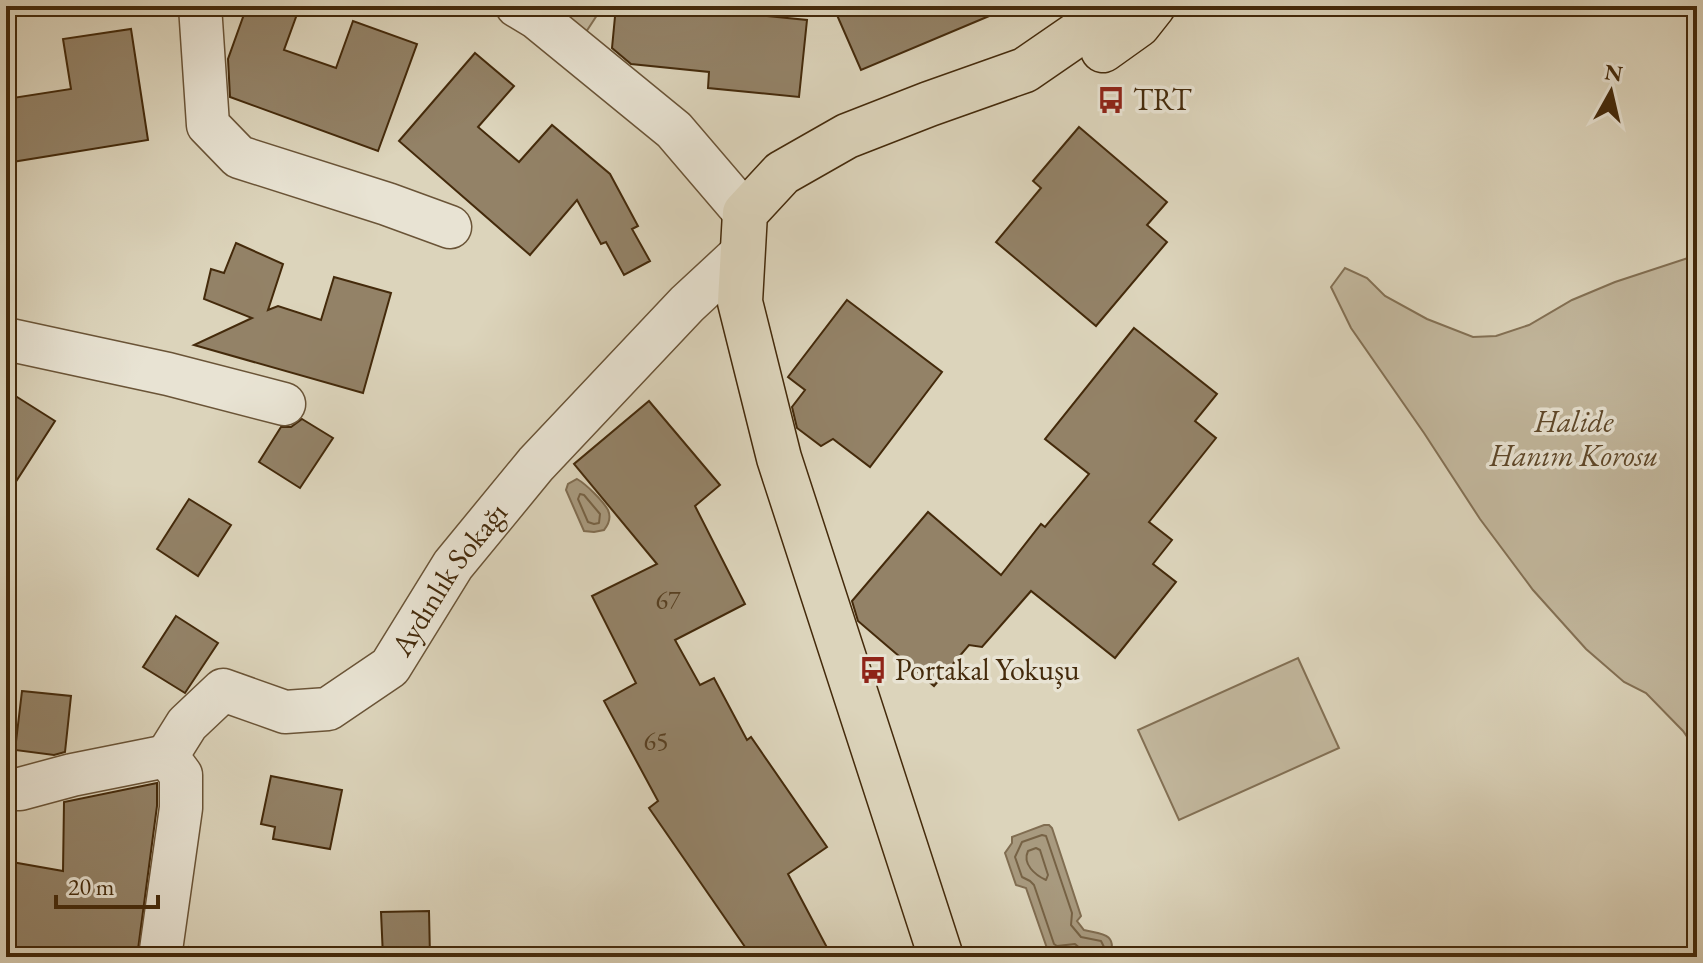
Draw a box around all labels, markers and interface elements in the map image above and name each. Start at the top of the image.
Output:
north arrow [1571,52,1651,132]
text: N [1603,57,1625,88]
place label: TRT [1133,80,1192,119]
bus stop icon: TRT [1096,85,1126,115]
park label: Halide Hanım Korosu [1489,402,1658,475]
street label: Aydınlık Sokağı [381,494,516,664]
house number: 67 [656,583,681,617]
place label: Portakal Yokuşu [895,650,1080,689]
bus stop icon: Portakal Yokuşu [858,655,888,685]
house number: 65 [644,724,668,758]
scale bar [56,859,158,909]
text: 20 m [68,871,115,902]

